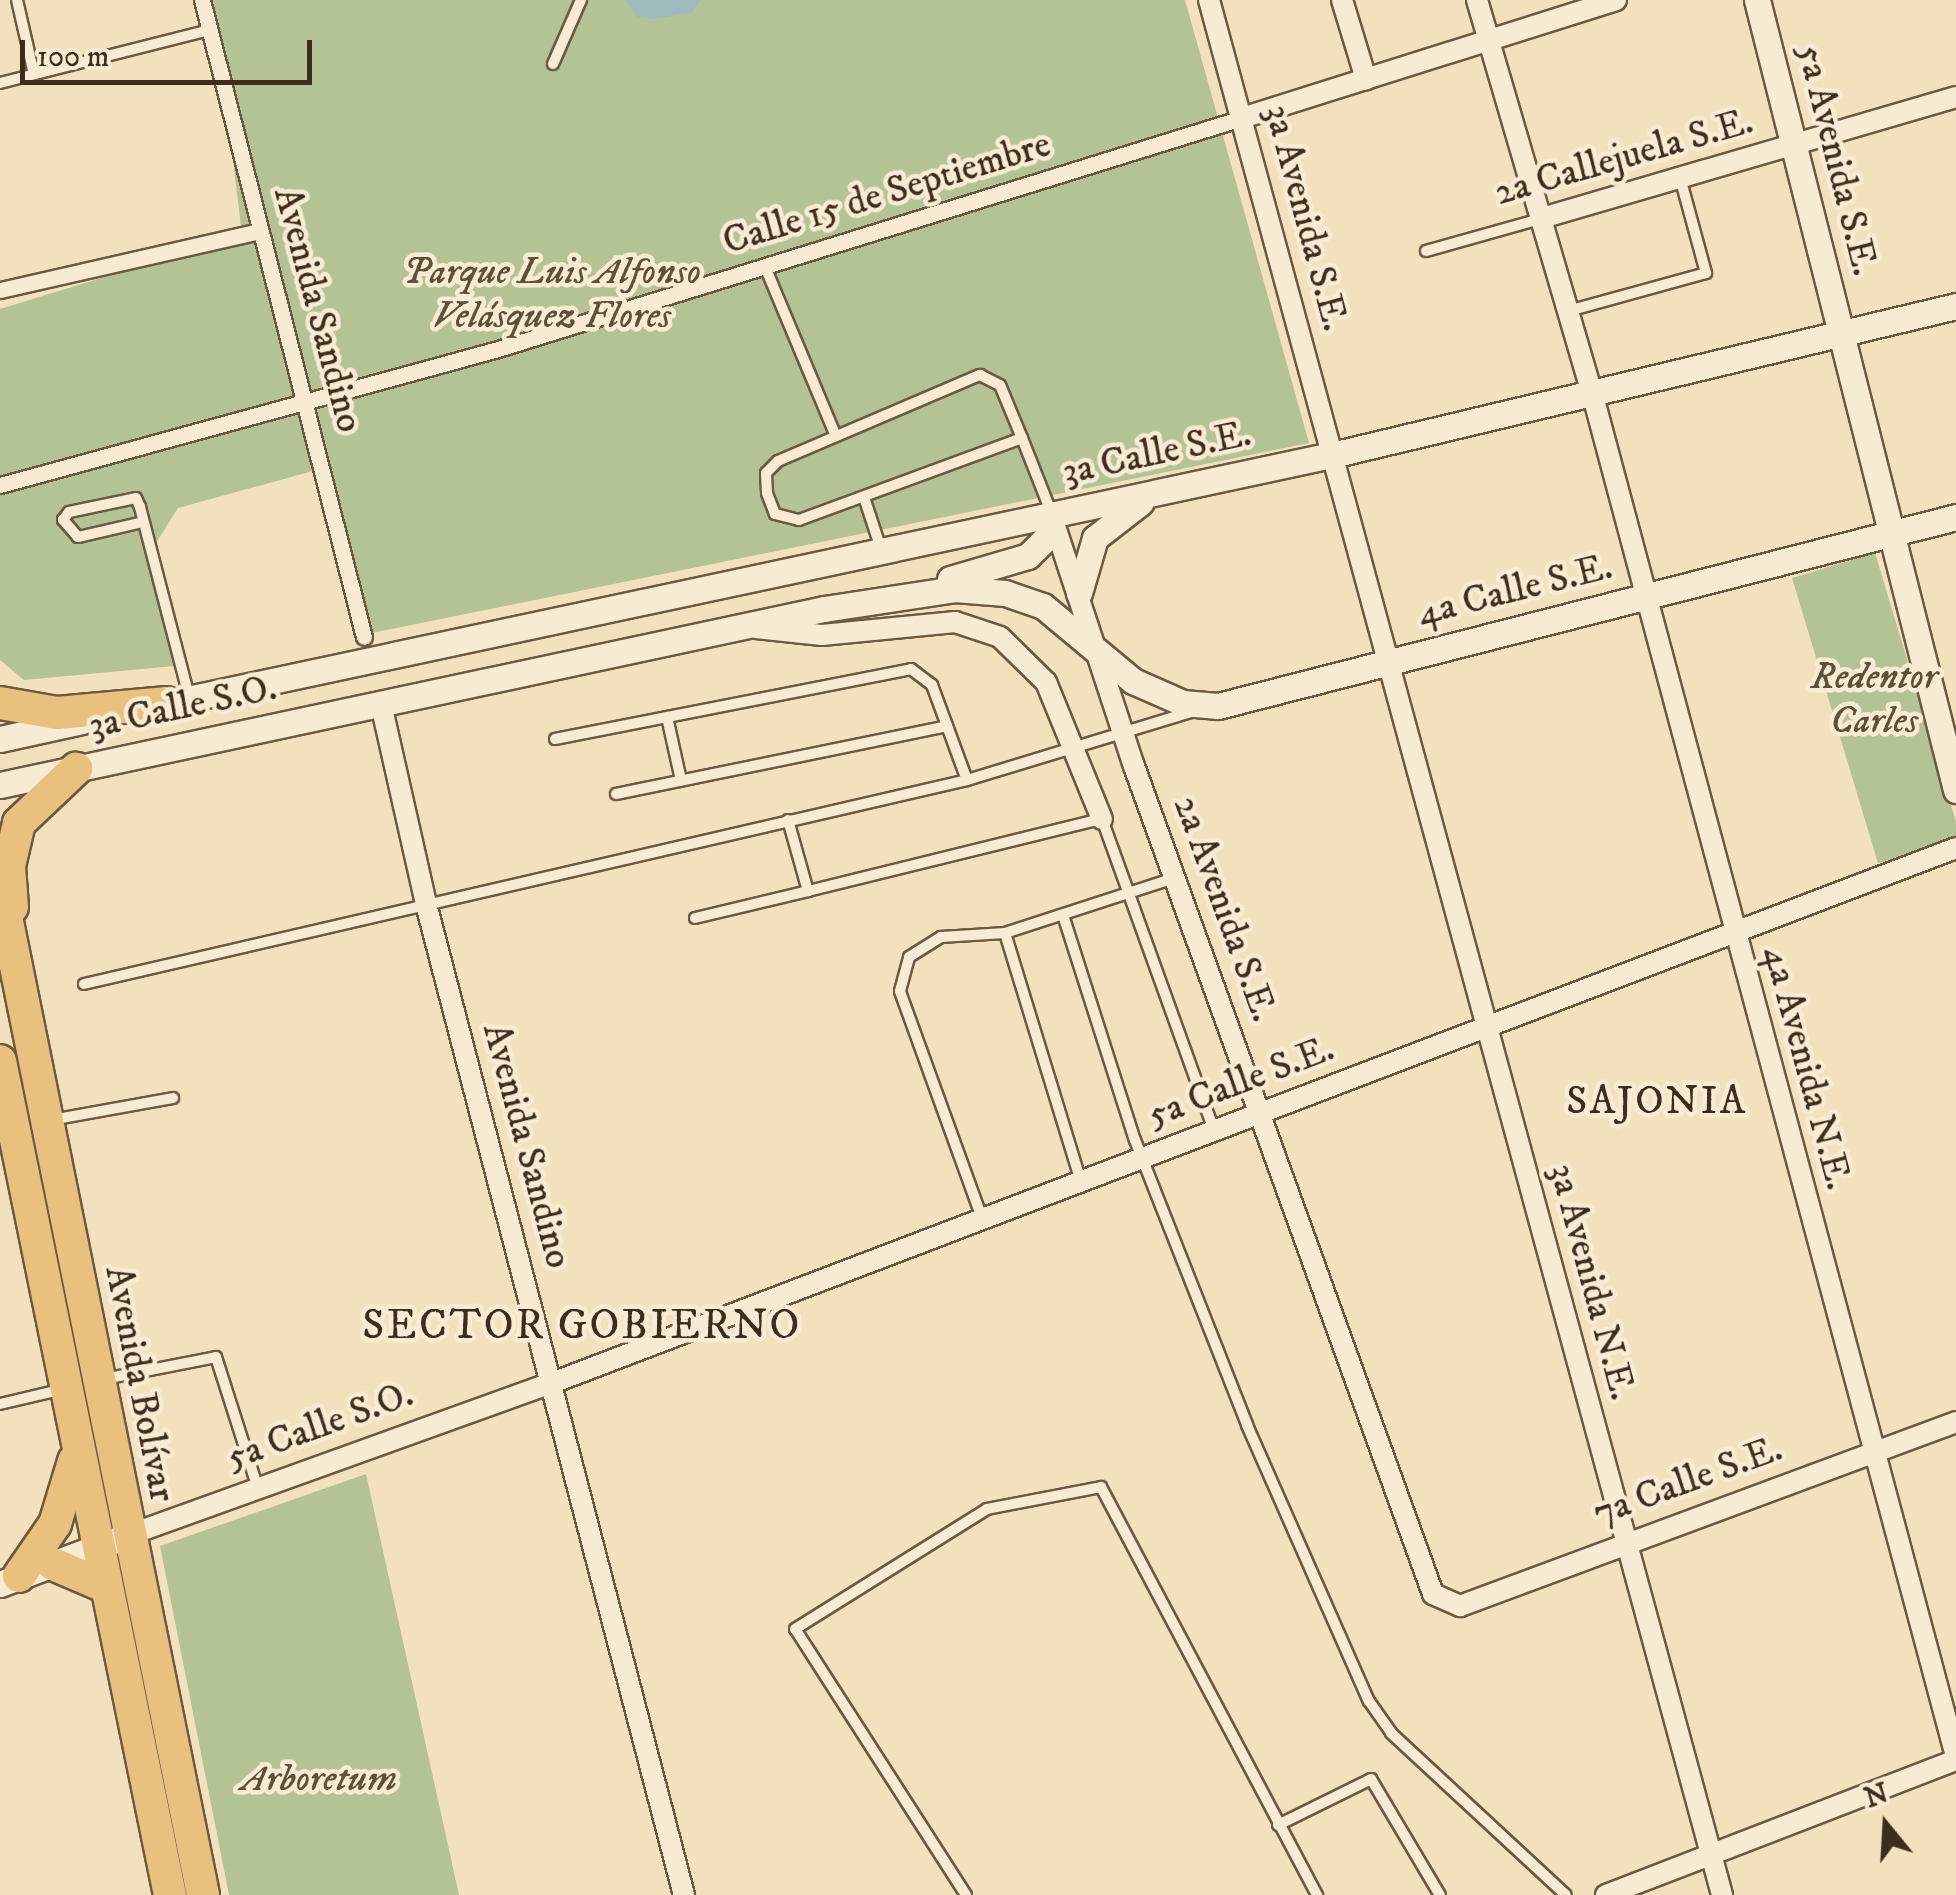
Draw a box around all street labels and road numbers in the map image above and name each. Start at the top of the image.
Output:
street label: 5a Avenida S.E. [1785,40,1887,280]
street label: 2a Callejuela S.E. [1490,99,1758,217]
street label: 3a Avenida S.E. [1253,100,1357,336]
street label: Calle 15 de Septiembre [718,122,1056,266]
street label: Avenida Sandino [262,183,372,437]
street label: 3a Calle S.E. [1059,412,1255,496]
street label: 4a Calle S.E. [1413,545,1617,637]
street label: 3a Calle S.O. [85,666,281,750]
street label: 2a Avenida S.E. [1162,790,1286,1028]
street label: 4a Avenida N.E. [1752,941,1860,1195]
street label: Avenida Sandino [471,1019,581,1273]
street label: 5a Calle S.E. [1141,1027,1341,1139]
street label: 3a Avenida N.E. [1538,1159,1644,1405]
street label: Avenida Bolívar [94,1262,184,1506]
street label: 5a Calle S.O. [220,1372,420,1482]
street label: 7a Calle S.E. [1588,1427,1788,1537]

